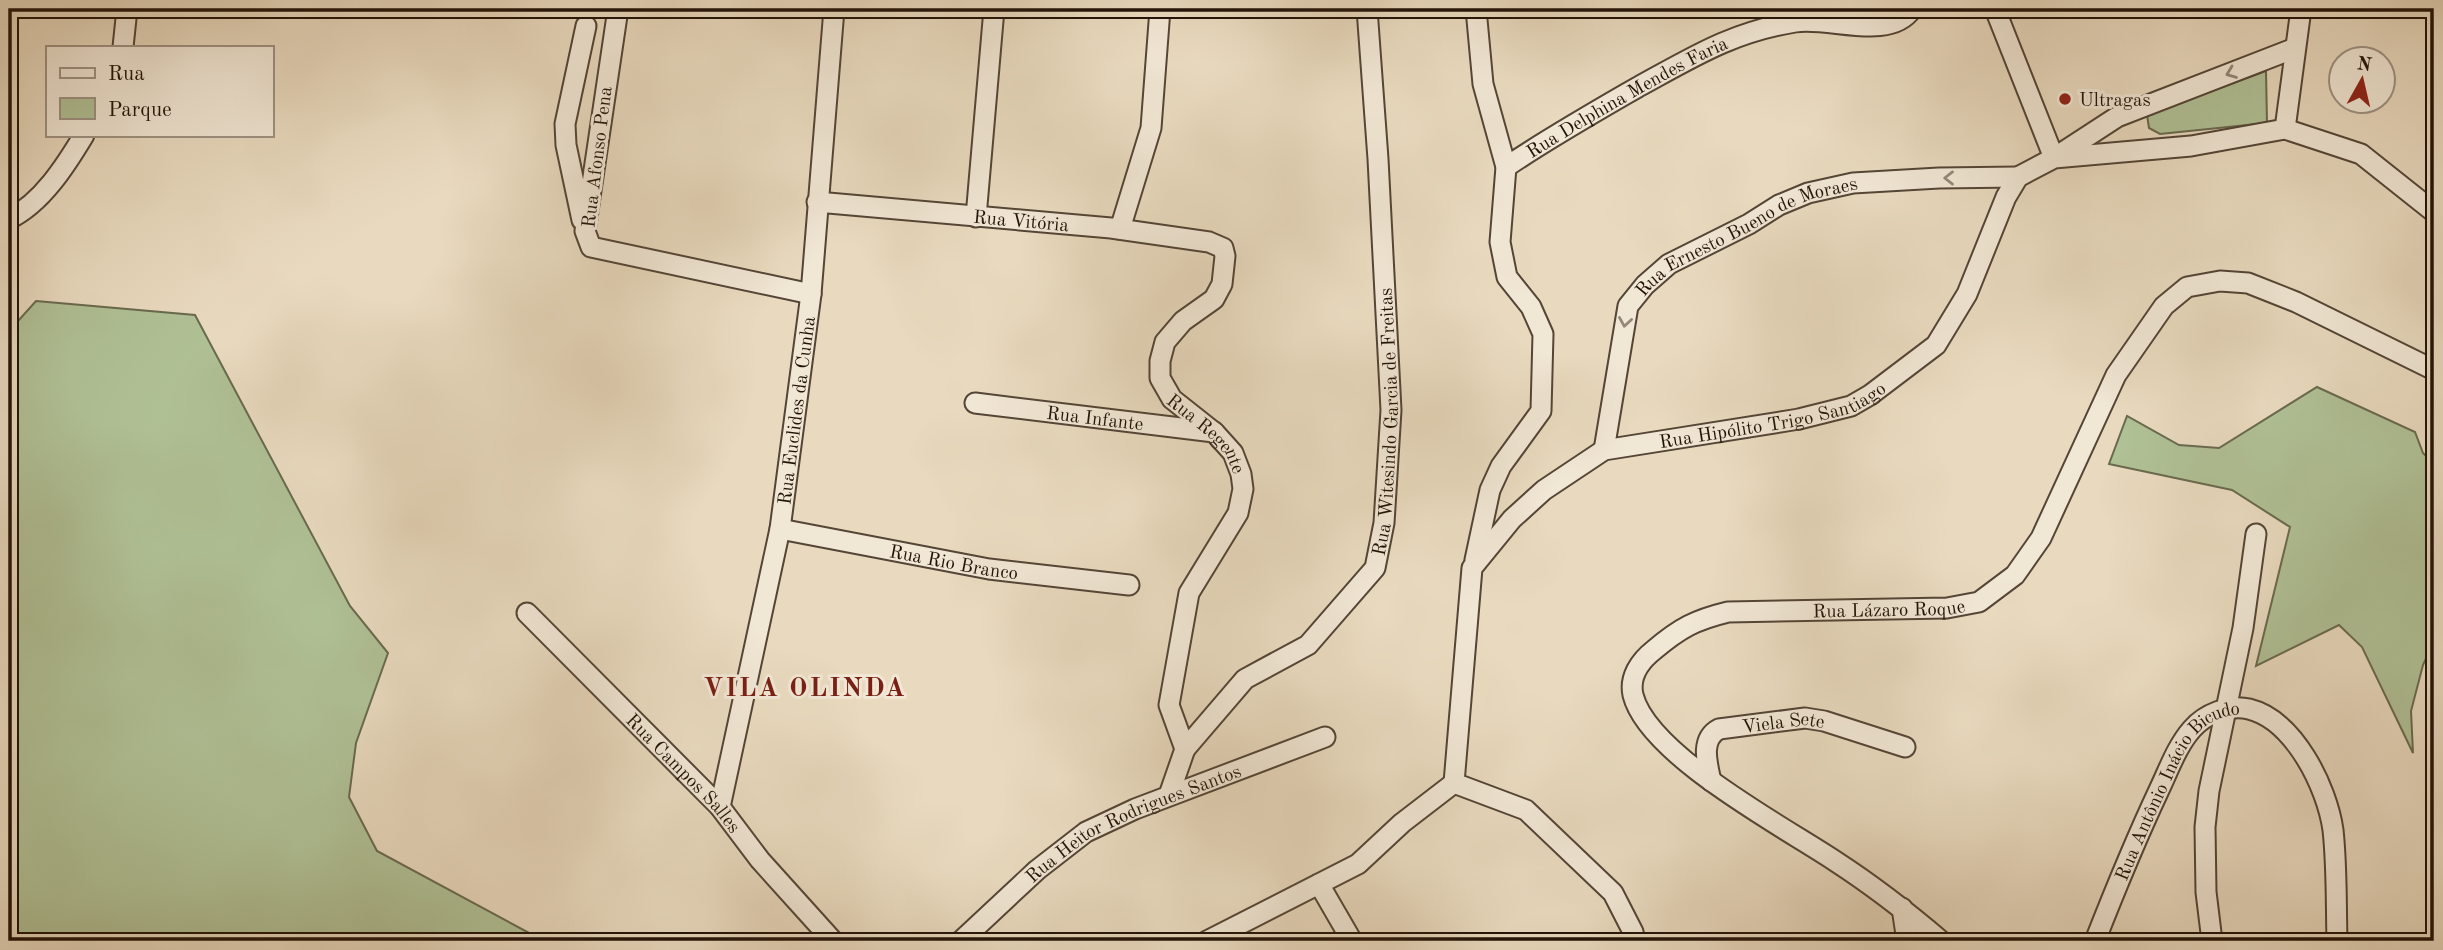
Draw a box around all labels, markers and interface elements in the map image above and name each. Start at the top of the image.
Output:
street label: Rua Delphina Mendes Faria [1524,35,1732,163]
legend [46,46,273,136]
north arrow [2328,46,2398,116]
text: N [2356,55,2373,76]
text: Rua [108,64,145,85]
one-way arrow [2226,64,2238,78]
street label: Rua Afonso Pena [580,85,617,229]
marker: Ultragas [2057,91,2073,107]
place label: Ultragas [2079,92,2151,111]
text: Parque [108,100,172,121]
one-way arrow [1944,170,1954,186]
street label: Rua Ernesto Bueno de Moraes [1633,175,1860,301]
street label: Rua Vitória [972,209,1070,236]
street label: Rua Witesindo Garcia de Freitas [1371,287,1403,558]
street label: Rua Euclides da Cunha [776,315,820,506]
one-way arrow [1618,317,1633,328]
street label: Rua Hipólito Trigo Santiago [1658,380,1890,453]
street label: Rua Regente [1162,392,1247,477]
street label: Rua Infante [1045,405,1144,435]
street label: Rua Rio Branco [888,543,1019,584]
street label: Rua Lázaro Roque [1813,598,1967,622]
district label: VILA OLINDA [703,676,907,702]
street label: Rua Antônio Inácio Bicudo [2113,701,2240,884]
street label: Viela Sete [1741,710,1826,738]
street label: Rua Campos Salles [621,711,743,837]
street label: Rua Heitor Rodrigues Santos [1023,763,1244,887]

